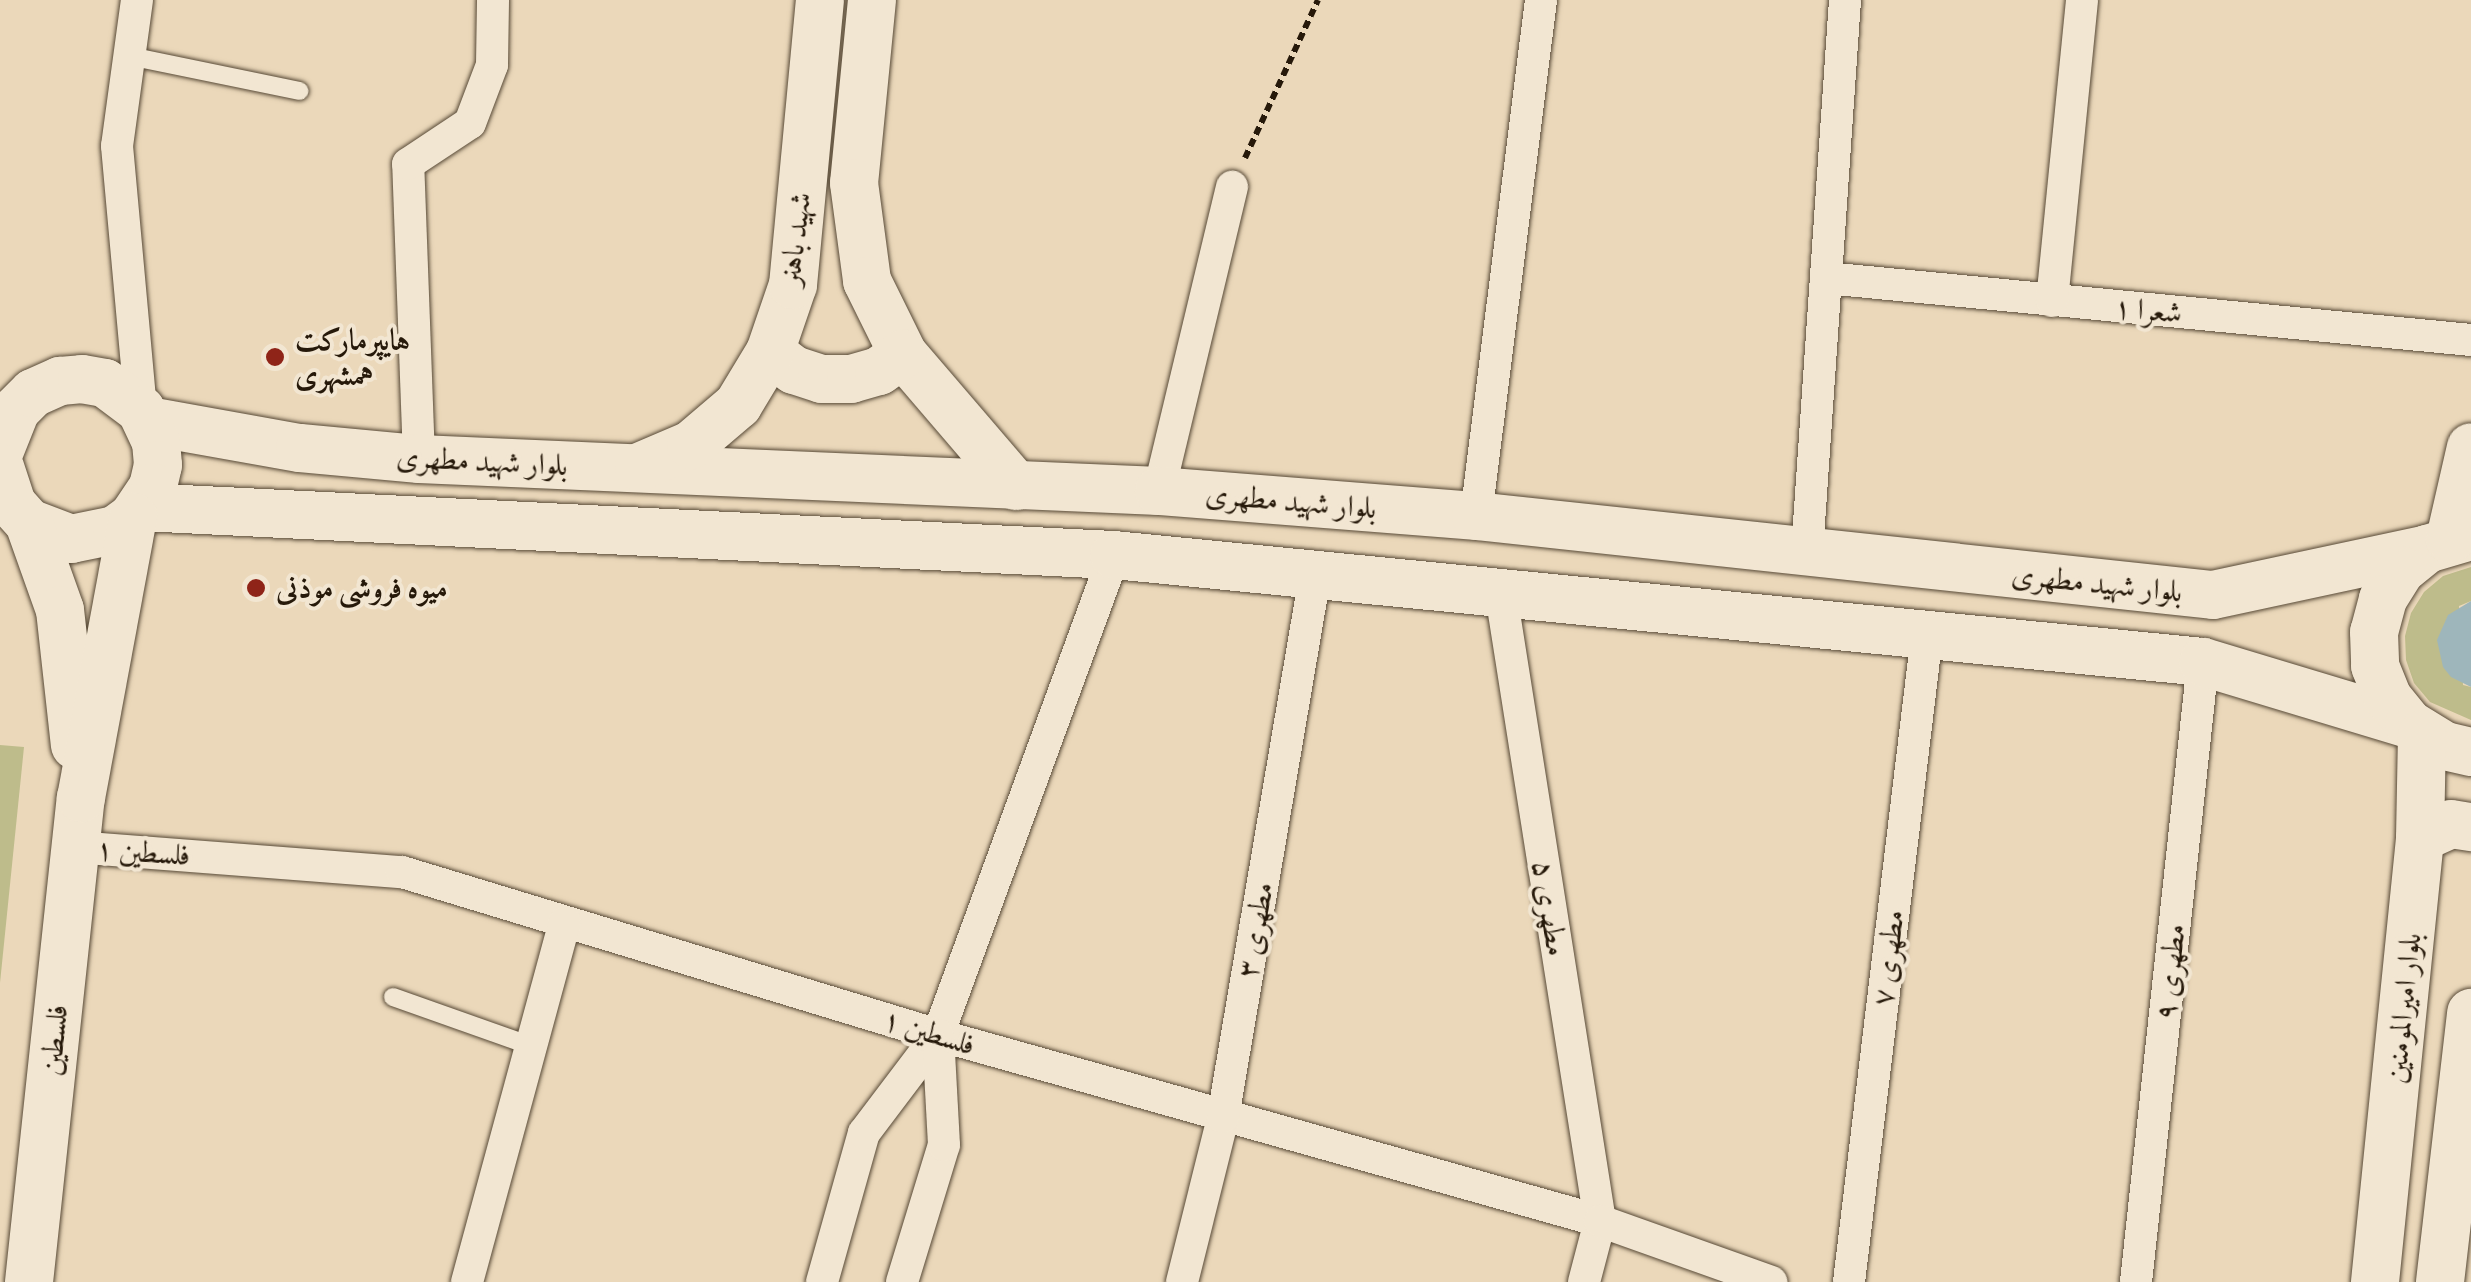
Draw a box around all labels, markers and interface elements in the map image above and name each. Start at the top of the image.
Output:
street label: شهید باهنر [771,190,819,288]
street label: شعرا ۱ [2112,289,2184,331]
place label: هايپرماركت همشهری [295,322,410,392]
marker: هايپرماركت همشهری [264,346,286,368]
street label: بلوار شهید مطهری [395,439,569,483]
street label: بلوار شهید مطهری [1204,476,1378,526]
street label: بلوار شهید مطهری [2010,556,2184,610]
place label: میوه فروشی موذنی [276,570,448,606]
marker: میوه فروشی موذنی [245,577,267,599]
street label: فلسطین ۱ [95,831,191,873]
street label: مطهری ۵ [1525,857,1575,959]
street label: مطهری ۳ [1229,879,1281,981]
street label: مطهری ۷ [1864,908,1912,1008]
street label: مطهری ۹ [2147,922,2193,1022]
street label: بلوار امیرالمومنین [2377,931,2429,1085]
street label: فلسطین ۱ [878,1001,980,1063]
street label: فلسطین [32,1003,76,1077]

